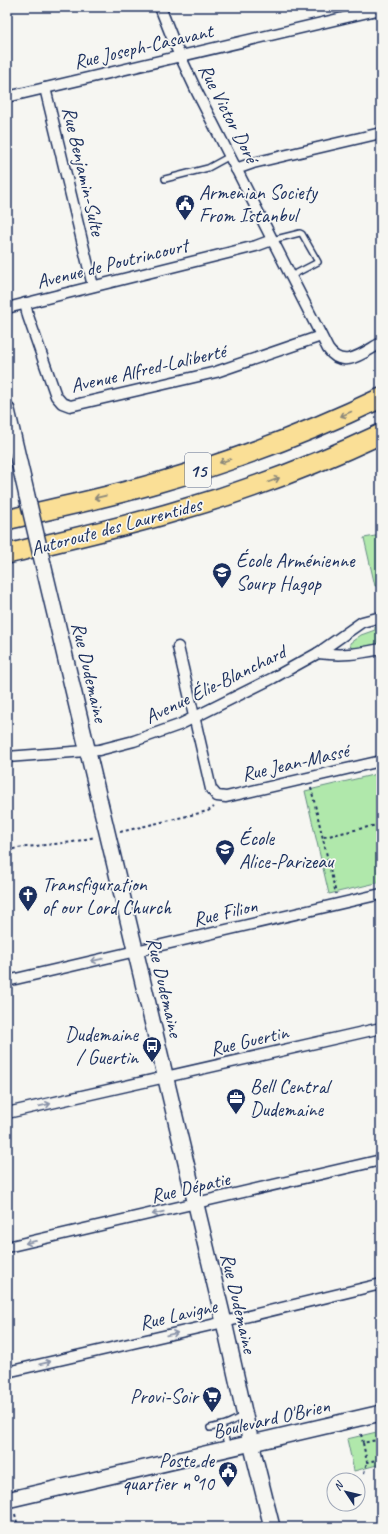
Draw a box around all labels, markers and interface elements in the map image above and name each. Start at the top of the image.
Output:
street label: Rue Joseph-Casavant [71,18,217,75]
street label: Rue Victor Doré [193,60,266,170]
street label: Rue Benjamin-Sulte [57,104,111,239]
place label: Armenian Society From Istanbul [199,180,319,228]
public building icon: Armenian Society From Istanbul [174,193,196,221]
street label: Avenue de Poutrincourt [34,232,194,294]
street label: Avenue Alfred-Laliberté [68,338,231,398]
one-way arrow [340,411,352,418]
road number: 15 [185,453,211,487]
one-way arrow [219,458,231,466]
one-way arrow [267,475,279,483]
street label: Autoroute des Laurentides [28,491,206,561]
one-way arrow [94,494,107,502]
place label: École Arménienne Sourp Hagop [236,548,356,596]
school or university icon: École Arménienne Sourp Hagop [211,561,233,589]
street label: Rue Dudemaine [66,620,113,726]
street label: Avenue Élie-Blanchard [141,638,292,729]
street label: Rue Jean-Massé [239,737,354,787]
place label: École Alice-Parizeau [239,826,335,874]
school or university icon: École Alice-Parizeau [214,838,236,866]
place label: Transfiguration of our Lord Church [42,872,172,920]
church icon: Transfiguration of our Lord Church [17,884,39,912]
street label: Rue Filion [191,893,261,932]
street label: Rue Dudemaine [141,935,188,1041]
one-way arrow [91,957,104,964]
street label: Rue Guertin [208,1019,292,1062]
place label: Dudemaine / Guertin [65,1022,139,1070]
bus stop icon: Dudemaine / Guertin [141,1035,163,1063]
place label: Bell Central Dudemaine [250,1074,333,1122]
office icon: Bell Central Dudemaine [225,1087,247,1115]
one-way arrow [38,1100,51,1108]
street label: Rue Dépatie [148,1166,233,1209]
one-way arrow [152,1209,165,1217]
one-way arrow [25,1238,38,1246]
street label: Rue Dudemaine [215,1251,262,1357]
street label: Rue Lavigne [137,1293,221,1336]
one-way arrow [165,1330,178,1337]
one-way arrow [38,1359,51,1367]
place label: Provi-Soir [130,1384,200,1409]
supermarket icon: Provi-Soir [201,1385,223,1413]
street label: Boulevard O'Brien [210,1393,333,1444]
place label: Poste de quartier n°10 [122,1448,216,1496]
public building icon: Poste de quartier n°10 [217,1460,239,1488]
north arrow [326,1472,366,1512]
text: N [330,1478,347,1493]

